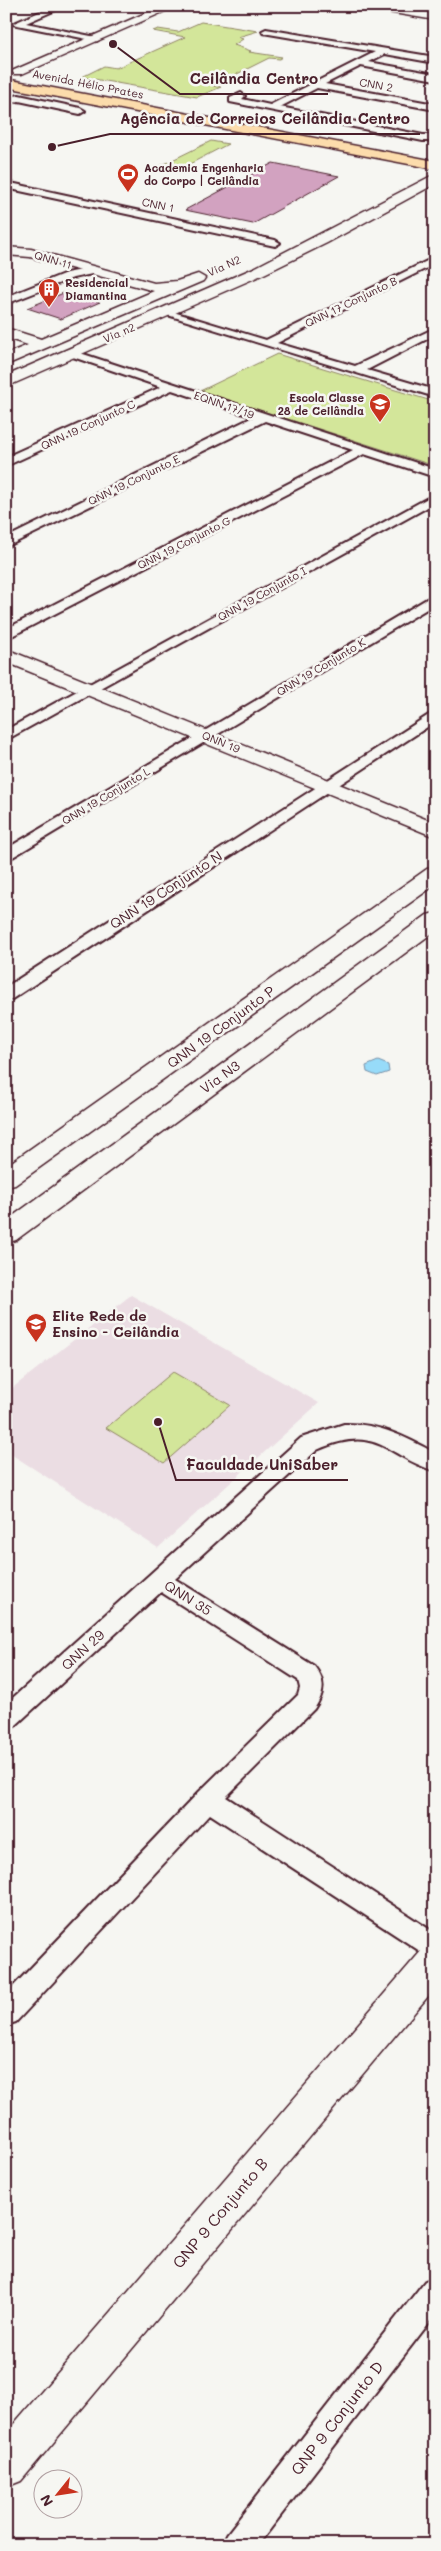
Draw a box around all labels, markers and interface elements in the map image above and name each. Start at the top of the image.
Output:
callout: Ceilândia Centro [180,64,328,94]
street label: Avenida Hélio Prates [31,65,145,102]
text: Ceilândia Centro [190,68,318,88]
street label: CNN 2 [358,74,394,95]
callout: Agência de Correios Ceilândia Centro [110,104,420,134]
text: Agência de Correios Ceilândia Centro [120,108,410,128]
place label: Academia Engenharia do Corpo | Ceilândia [144,160,264,188]
sports icon: Academia Engenharia do Corpo | Ceilândia [116,162,140,193]
street label: CNN 1 [141,194,176,215]
street label: QNN 11 [33,247,74,272]
street label: Via N2 [205,252,243,280]
street label: QNN 17 Conjunto B [302,273,400,330]
place label: Residencial Diamantina [65,275,128,303]
building icon: Residencial Diamantina [37,277,61,308]
street label: Via n2 [101,319,137,346]
street label: EQNN 17/19 [192,387,257,422]
place label: Escola Classe 28 de Ceilândia [278,390,364,418]
school or university icon: Escola Classe 28 de Ceilândia [368,392,392,423]
street label: QNN 19 Conjunto C [38,396,137,453]
street label: QNN 19 Conjunto E [85,451,182,508]
street label: QNN 19 Conjunto G [135,513,233,573]
street label: QNN 19 Conjunto I [215,563,309,624]
street label: QNN 19 Conjunto K [274,634,368,699]
street label: QNN 19 [200,727,243,756]
street label: QNN 19 Conjunto L [59,763,153,828]
street label: QNN 19 Conjunto N [106,846,226,933]
street label: QNN 19 Conjunto P [163,981,279,1072]
street label: Via N3 [196,1056,244,1098]
place label: Elite Rede de Ensino - Ceilândia [52,1306,180,1341]
school or university icon: Elite Rede de Ensino - Ceilândia [24,1312,48,1343]
callout: Faculdade UniSaber [176,1450,348,1480]
text: Faculdade UniSaber [186,1454,338,1474]
street label: QNN 35 [161,1576,216,1620]
street label: QNN 29 [57,1625,108,1674]
street label: QNP 9 Conjunto B [167,2153,272,2272]
street label: QNP 9 Conjunto D [285,2356,388,2479]
north arrow [32,2468,82,2518]
text: N [35,2491,57,2510]

